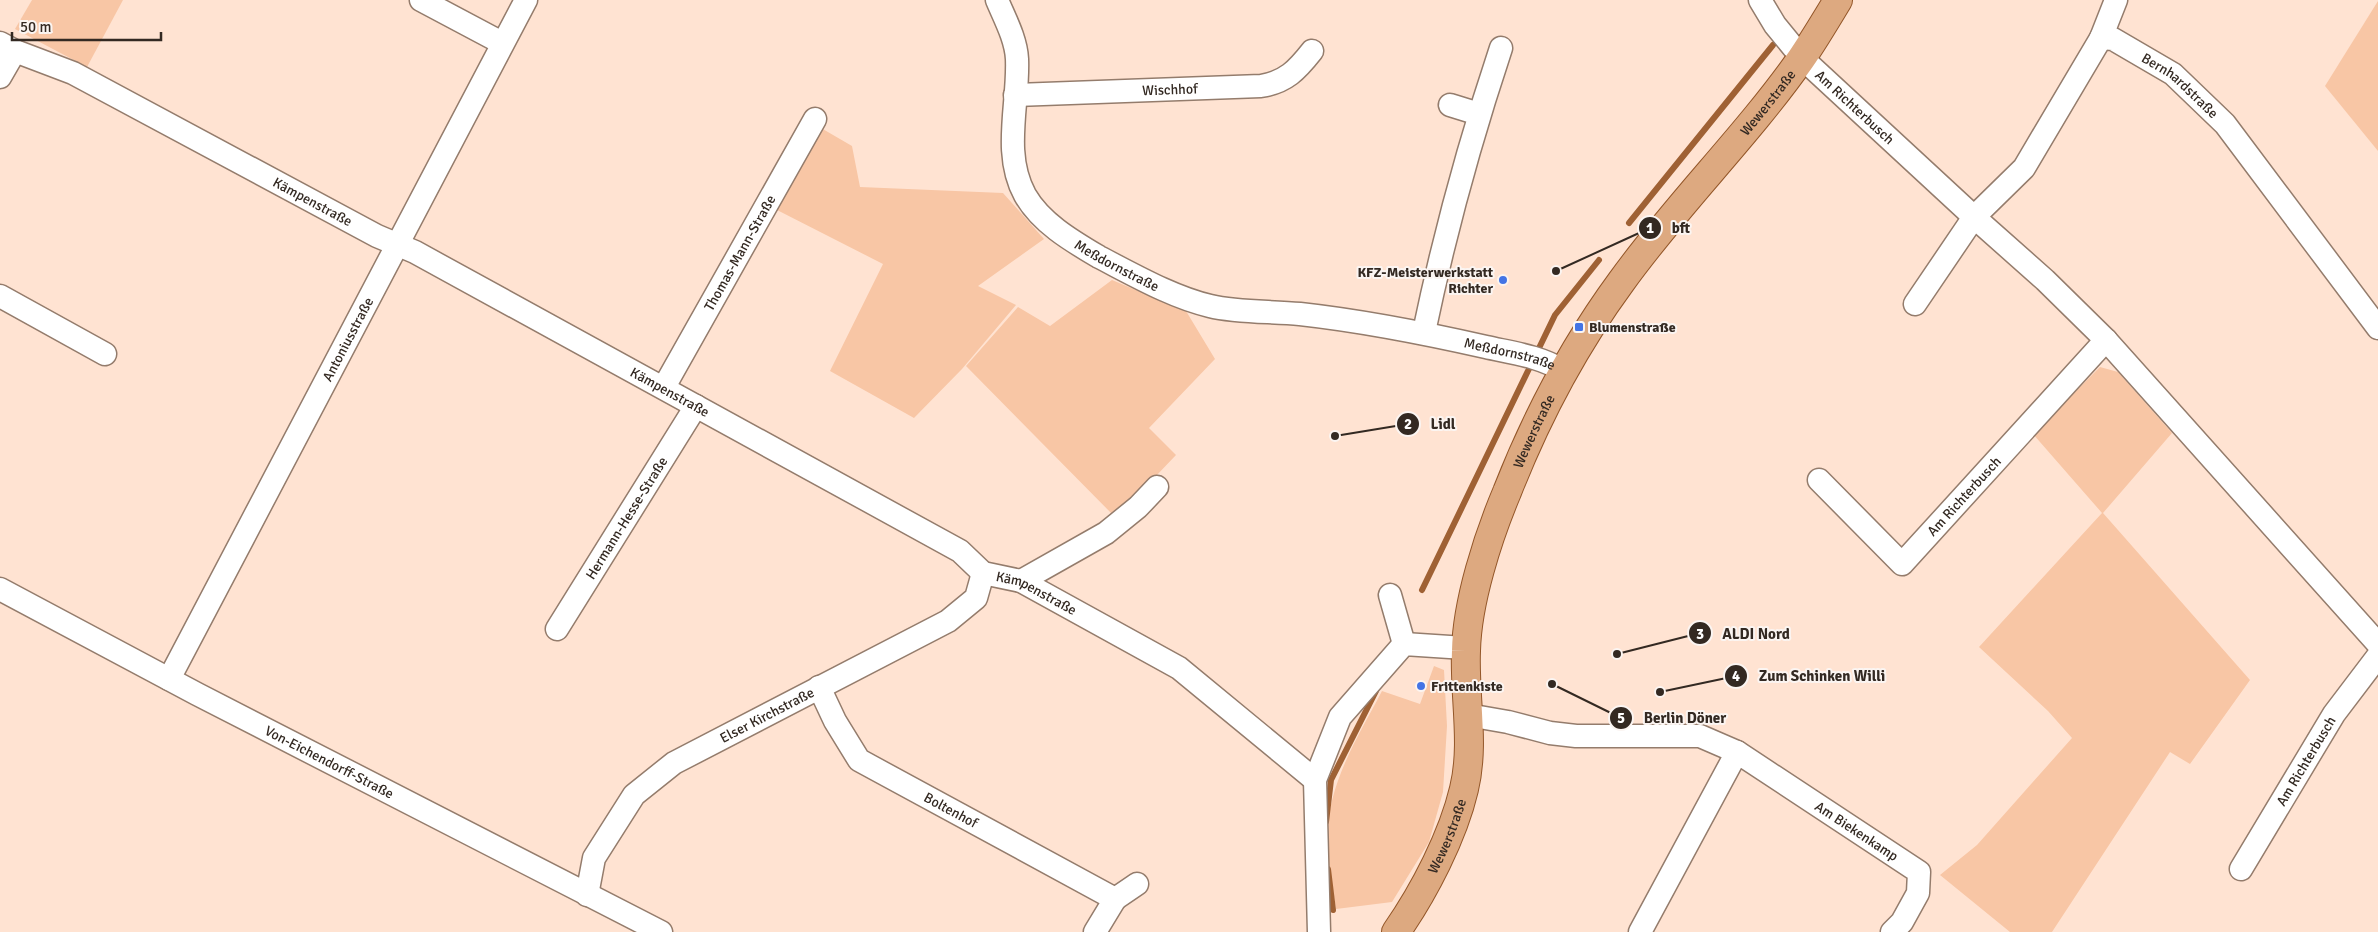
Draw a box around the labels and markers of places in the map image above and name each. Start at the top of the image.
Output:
callout: bft [1637,213,1701,243]
place label: KFZ-Meisterwerkstatt Richter [1357,264,1494,297]
marker: KFZ-Meisterwerkstatt Richter [1497,274,1509,286]
place label: Blumenstraße [1589,319,1676,336]
marker: Blumenstraße [1573,321,1585,333]
callout: Lidl [1396,409,1465,439]
callout: ALDI Nord [1687,618,1800,648]
callout: Zum Schinken Willi [1724,661,1895,691]
place label: Frittenkiste [1431,678,1503,695]
marker: Frittenkiste [1415,680,1427,692]
callout: Berlin Döner [1609,703,1736,733]

